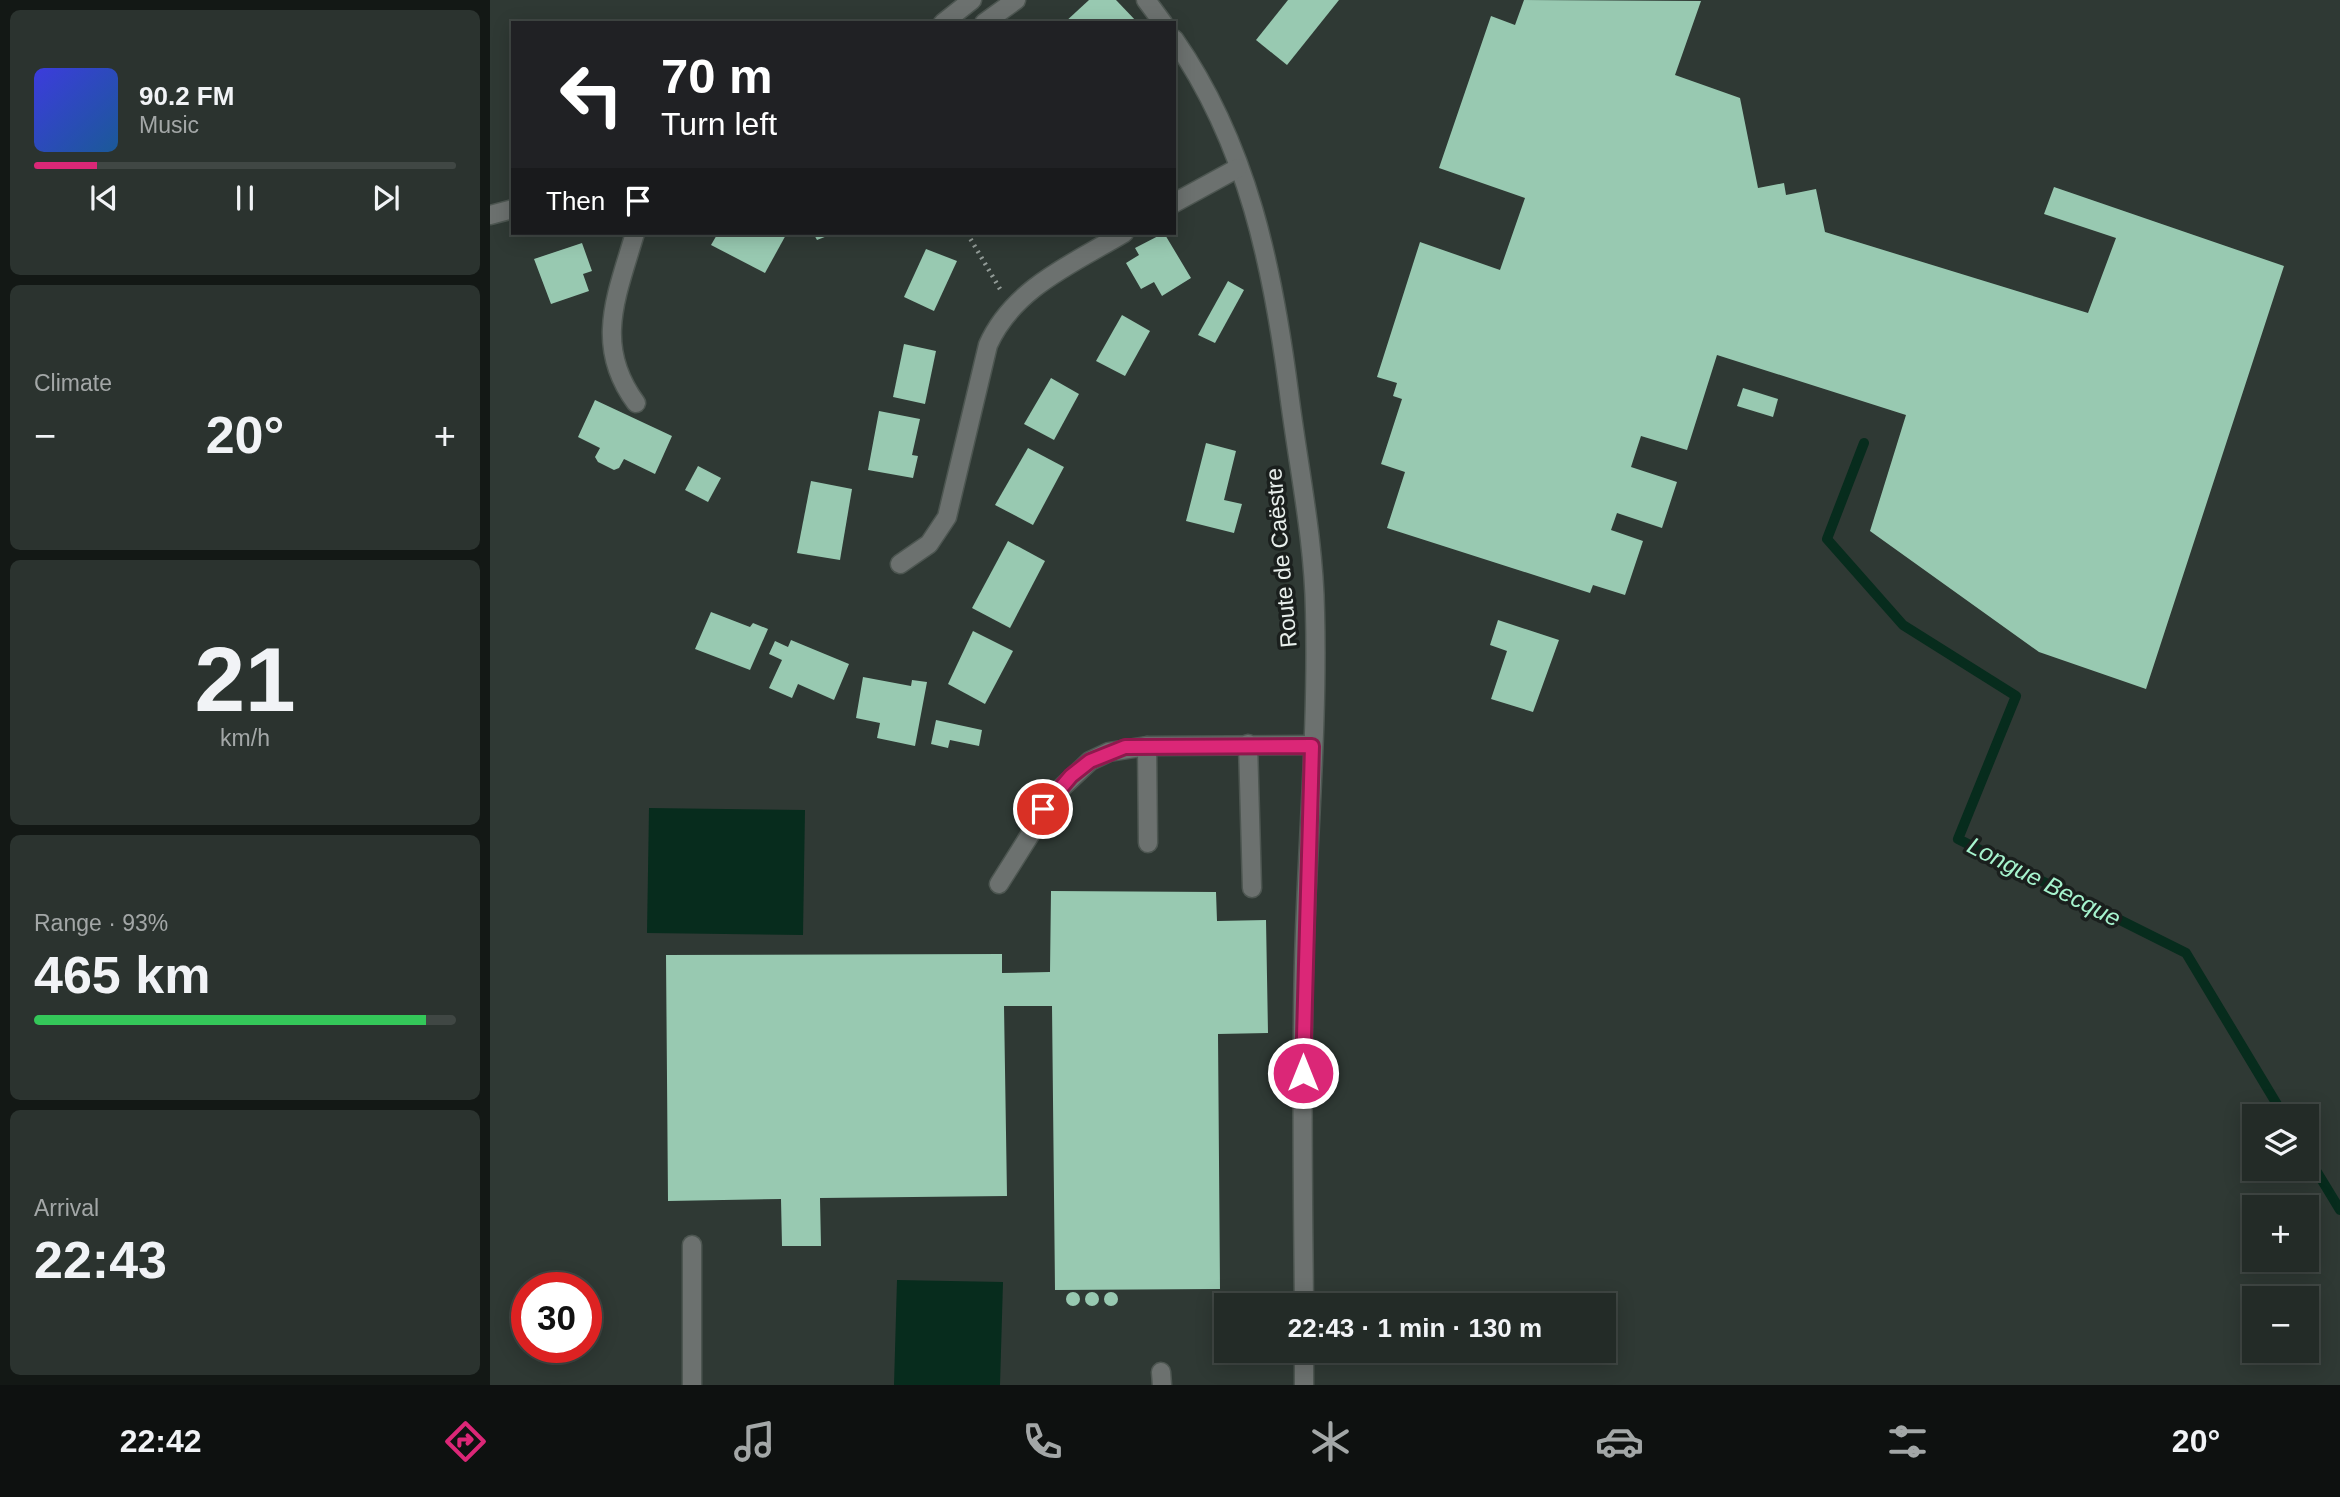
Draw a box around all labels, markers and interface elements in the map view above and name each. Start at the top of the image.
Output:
icon: left [546,49,637,140]
text: 70 m [661,49,773,103]
text: 90.2 FM [139,81,234,111]
text: Turn left [661,106,777,142]
text: Music [139,112,199,138]
icon: previous [85,179,123,217]
icon: pause [226,179,264,217]
icon: next [367,179,405,217]
icon: arrive [619,182,657,220]
text: Then [546,186,605,216]
text: Climate [34,370,112,396]
text: 20° [206,406,284,464]
text: − [34,415,56,457]
text: + [434,415,456,457]
street label: Route de Caëstre [1260,467,1302,649]
text: 21 [194,629,296,730]
text: km/h [220,725,270,751]
pin [1013,779,1073,839]
icon: arrive [1024,790,1062,828]
water label: Longue Becque [1963,831,2125,932]
text: Range · 93% [34,910,168,936]
text: 465 km [34,946,210,1004]
position arrow [1266,1036,1340,1110]
map controls [2242,1104,2319,1363]
button: layers [2242,1104,2319,1181]
text: Arrival [34,1195,99,1221]
button: + [2242,1195,2319,1272]
text: 22:43 [34,1231,167,1289]
speed limit sign: 30 [511,1272,602,1363]
button: − [2242,1286,2319,1363]
text: 22:43 · 1 min · 130 m [1288,1313,1542,1343]
icon: directions [441,1417,490,1466]
icon: music [730,1417,779,1466]
icon: phone [1018,1417,1067,1466]
icon: climate [1306,1417,1355,1466]
icon: car [1595,1417,1644,1466]
icon: filters [1883,1417,1932,1466]
text: 22:42 [120,1423,202,1459]
text: 20° [2172,1423,2220,1459]

